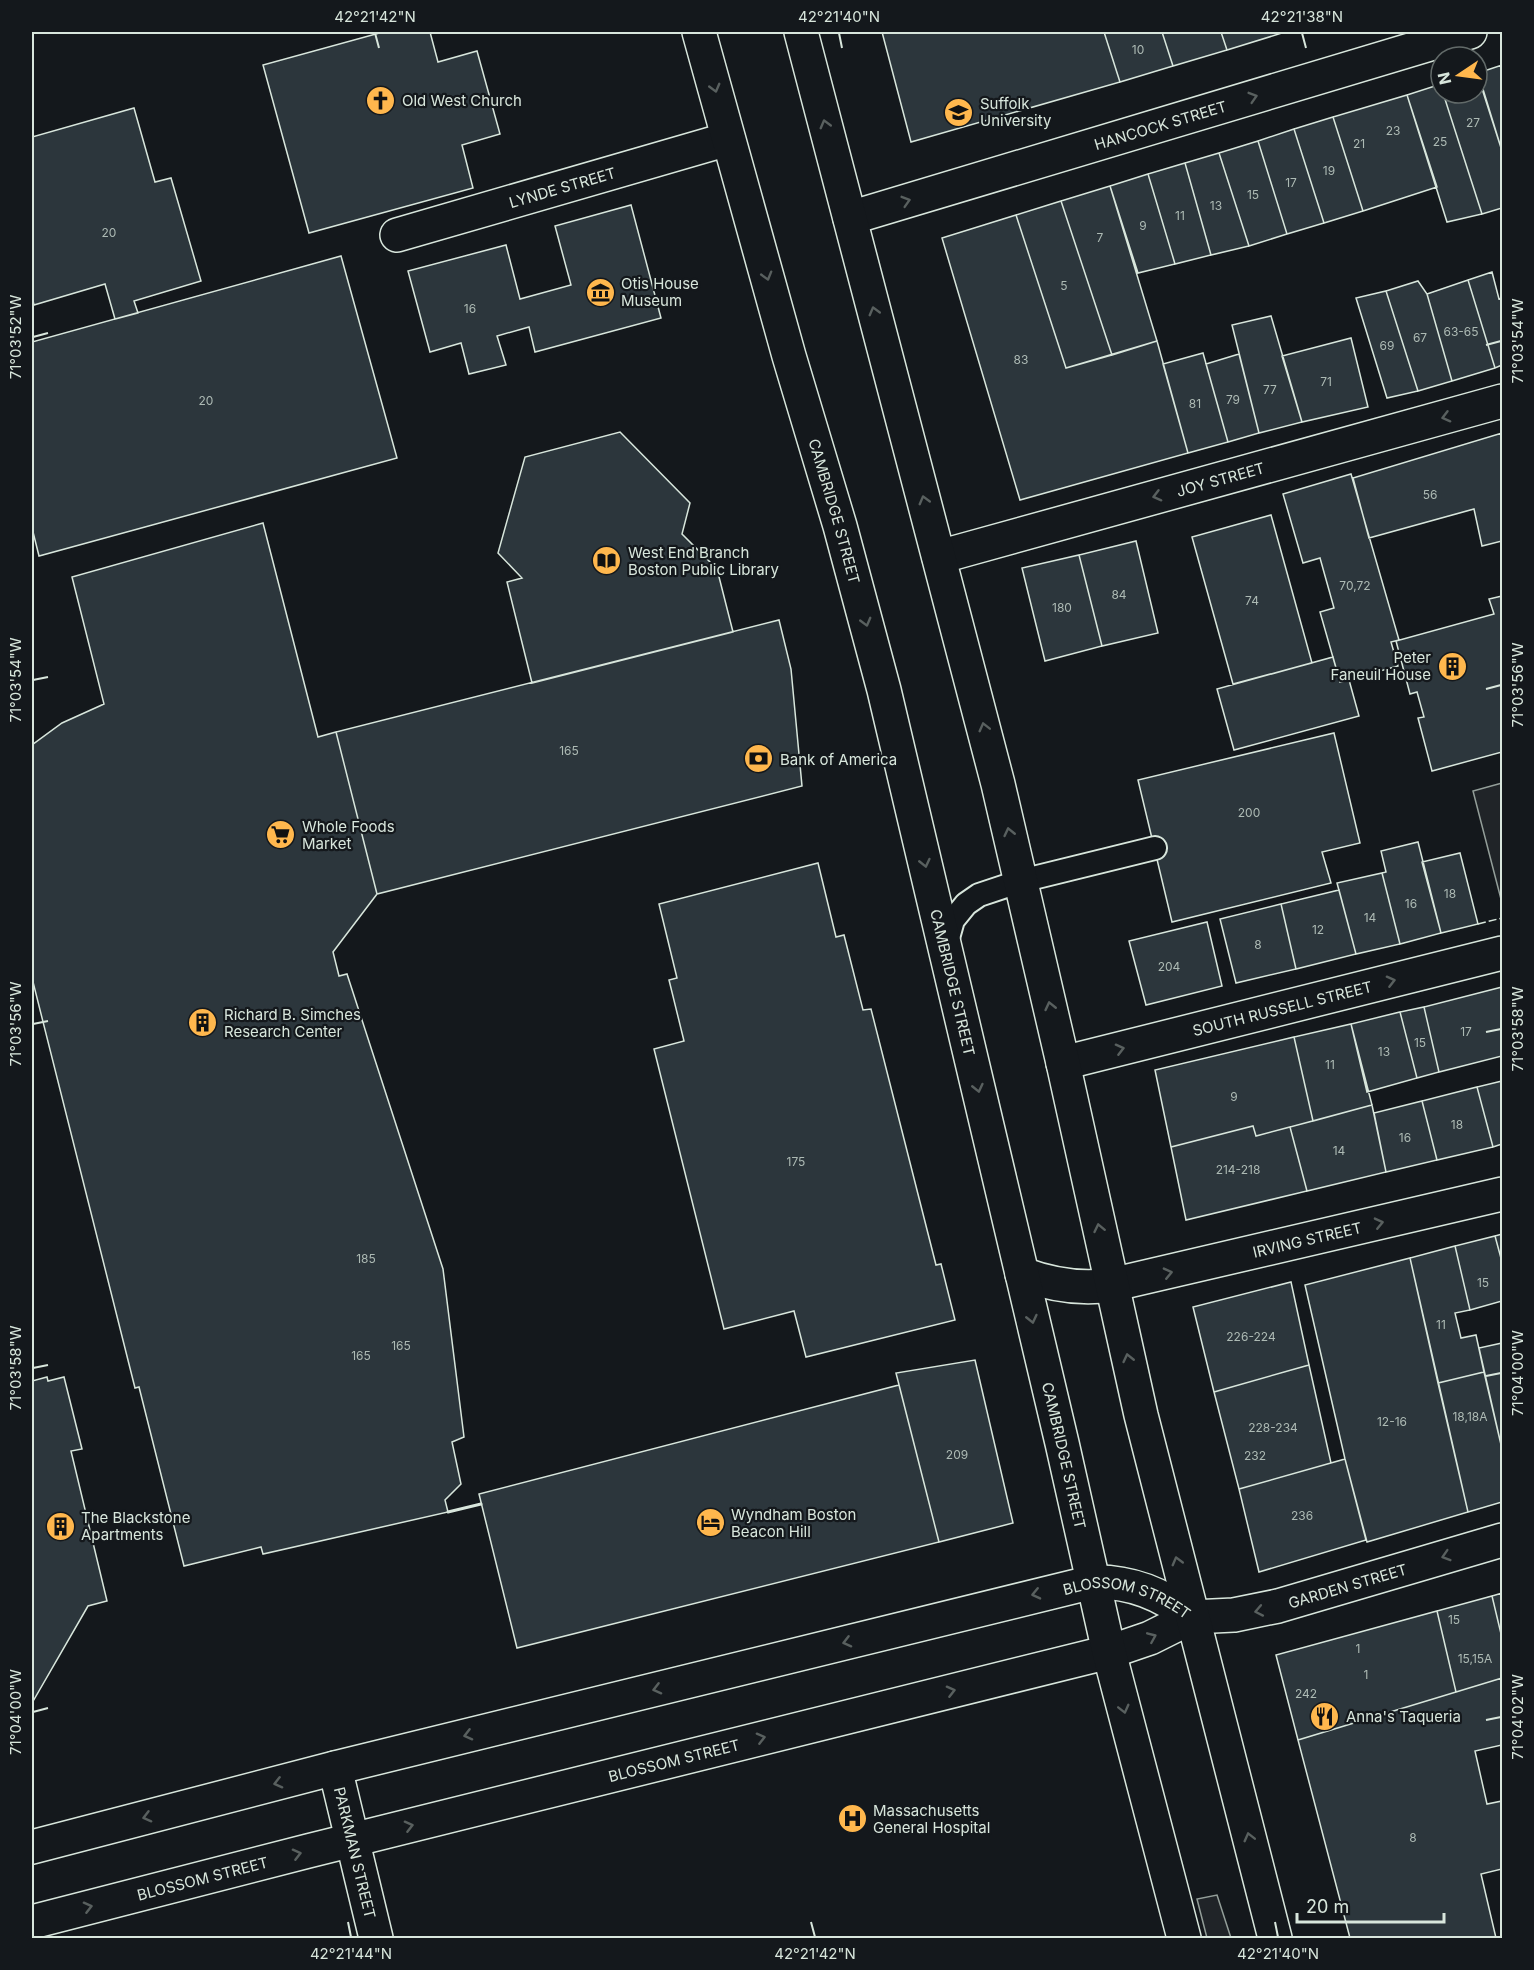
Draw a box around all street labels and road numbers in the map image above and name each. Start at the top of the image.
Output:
street label: HANCOCK STREET [1092,96,1229,154]
street label: LYNDE STREET [507,163,618,212]
street label: CAMBRIDGE STREET [805,436,865,586]
street label: JOY STREET [1174,458,1267,500]
street label: CAMBRIDGE STREET [927,907,980,1058]
street label: SOUTH RUSSELL STREET [1190,976,1374,1040]
street label: IRVING STREET [1251,1218,1363,1261]
street label: CAMBRIDGE STREET [1038,1380,1091,1531]
street label: GARDEN STREET [1286,1559,1409,1612]
street label: BLOSSOM STREET [1061,1572,1195,1623]
street label: BLOSSOM STREET [606,1735,742,1786]
street label: PARKMAN STREET [330,1785,380,1920]
street label: BLOSSOM STREET [135,1852,270,1904]

